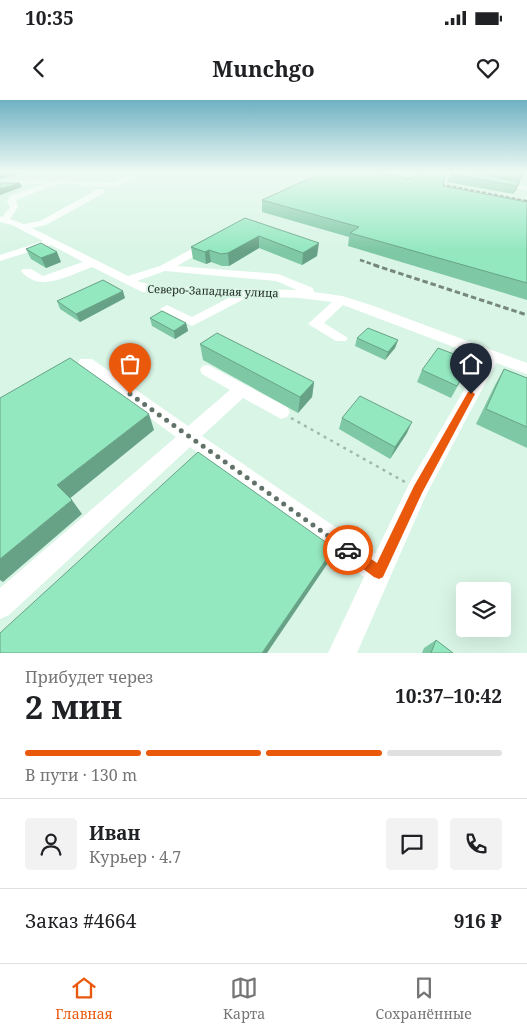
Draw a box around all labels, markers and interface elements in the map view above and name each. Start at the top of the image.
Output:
text: 10:35 [25,5,74,31]
text: Munchgo [212,53,315,83]
icon: back [25,54,53,82]
icon: heart [474,54,502,82]
street label: Северо-Западная улица [147,281,279,300]
pin [109,343,151,394]
pin [450,343,492,394]
icon: bag [116,350,144,378]
icon: home [457,350,485,378]
courier [323,525,373,575]
icon: car [334,536,362,564]
map controls [456,582,511,637]
button: layers [456,582,511,637]
text: Прибудет через [25,666,153,688]
text: 10:37–10:42 [395,683,502,709]
text: 2 мин [25,685,122,728]
text: В пути · 130 m [25,764,137,786]
button: person [25,818,77,870]
button: chat [386,818,438,870]
button: phone [450,818,502,870]
text: Иван [89,820,140,846]
text: Курьер · 4.7 [89,846,181,868]
text: Заказ #4664 [25,908,136,934]
text: 916 ₽ [454,908,502,934]
tab: Главная [55,974,113,1023]
tab: Карта [223,974,265,1023]
tab: Сохранённые [376,974,472,1023]

